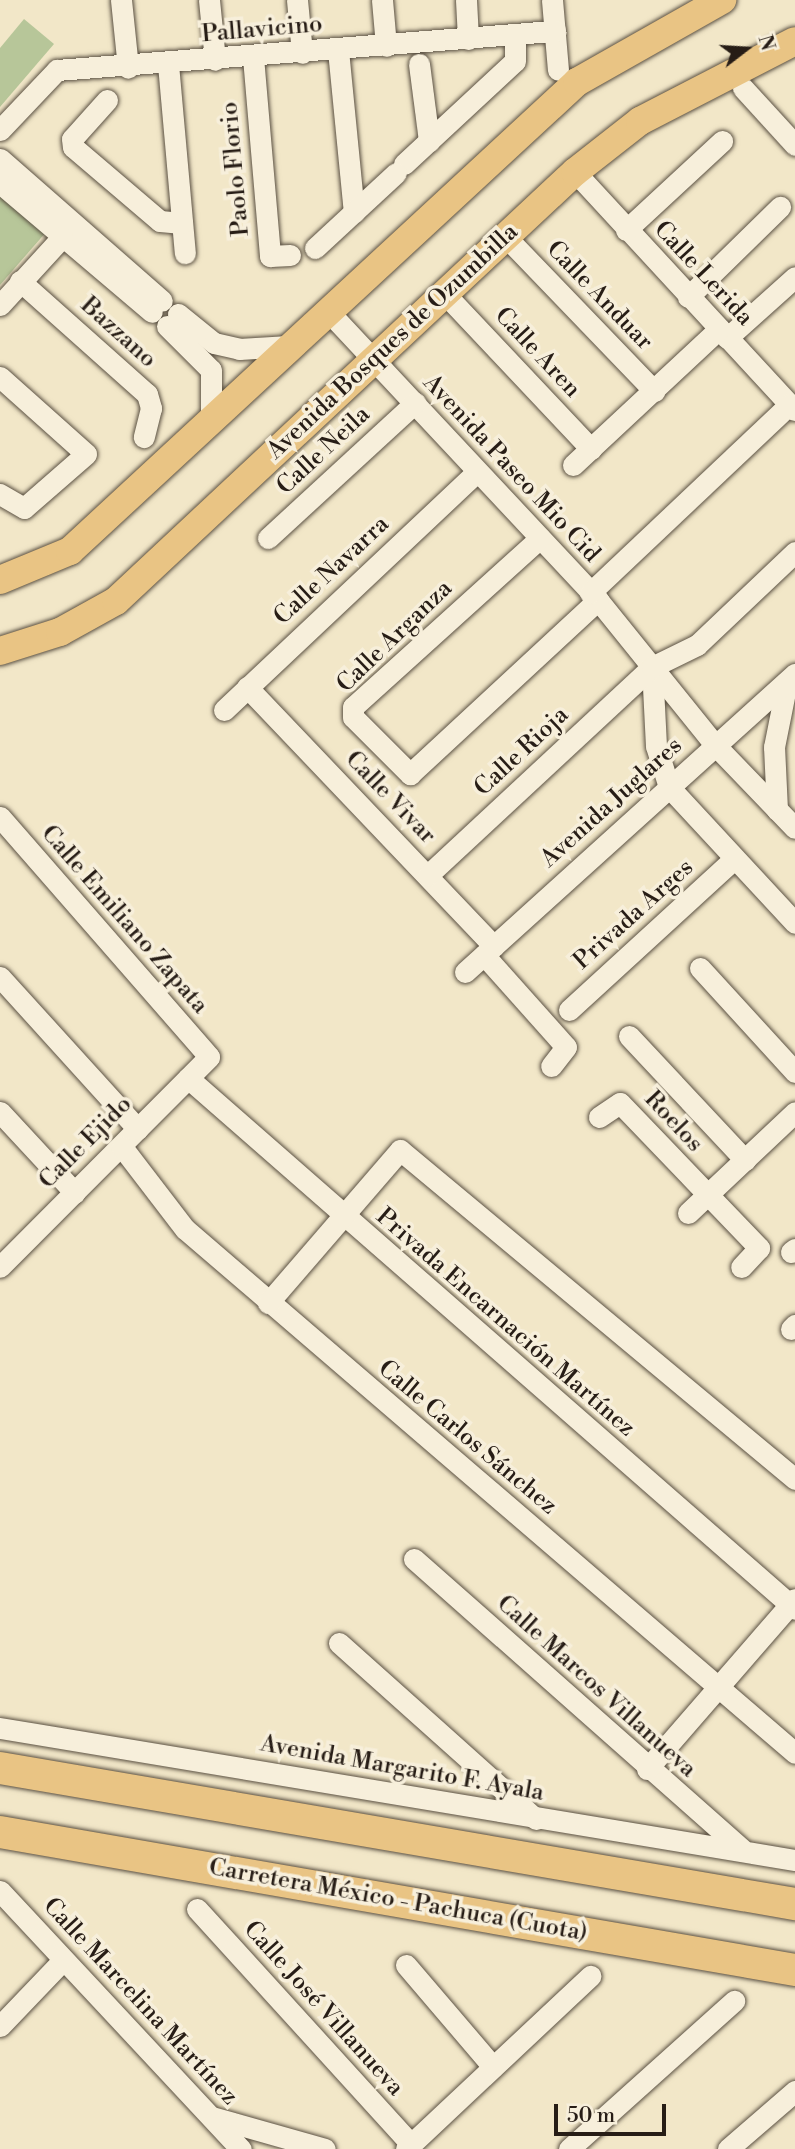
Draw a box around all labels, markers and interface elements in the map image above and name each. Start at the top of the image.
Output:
street label: Pallavicino [200,10,324,50]
north arrow [711,14,781,84]
text: N [752,32,780,54]
street label: Paolo Florio [216,101,256,237]
street label: Calle Lerida [647,216,759,332]
street label: Avenida Bosques de Ozumbilla [262,218,524,466]
street label: Calle Anduar [540,235,658,357]
street label: Bazzano [74,292,162,374]
street label: Calle Aren [488,302,586,404]
street label: Avenida Paseo Mio Cid [417,369,605,569]
street label: Calle Neila [271,401,377,501]
street label: Calle Navarra [269,510,395,632]
street label: Calle Arganza [331,575,459,699]
street label: Calle Rioja [469,701,575,803]
street label: Avenida Juglares [535,732,689,874]
street label: Calle Vivar [339,746,441,850]
street label: Calle Emiliano Zapata [34,820,214,1020]
street label: Privada Arges [568,854,700,976]
street label: Roelos [638,1085,708,1159]
street label: Calle Ejido [34,1091,138,1195]
street label: Privada Encarnación Martínez [370,1203,640,1443]
street label: Calle Carlos Sánchez [372,1355,562,1521]
street label: Calle Marcos Villanueva [490,1590,702,1784]
street label: Avenida Margarito F. Ayala [258,1730,546,1808]
street label: Carretera México - Pachuca (Cuota) [207,1854,589,1948]
street label: Calle Marcelina Martínez [36,1892,244,2112]
street label: Calle José Villanueva [237,1916,409,2102]
scale bar [557,2090,669,2134]
text: 50 m [567,2103,615,2129]

